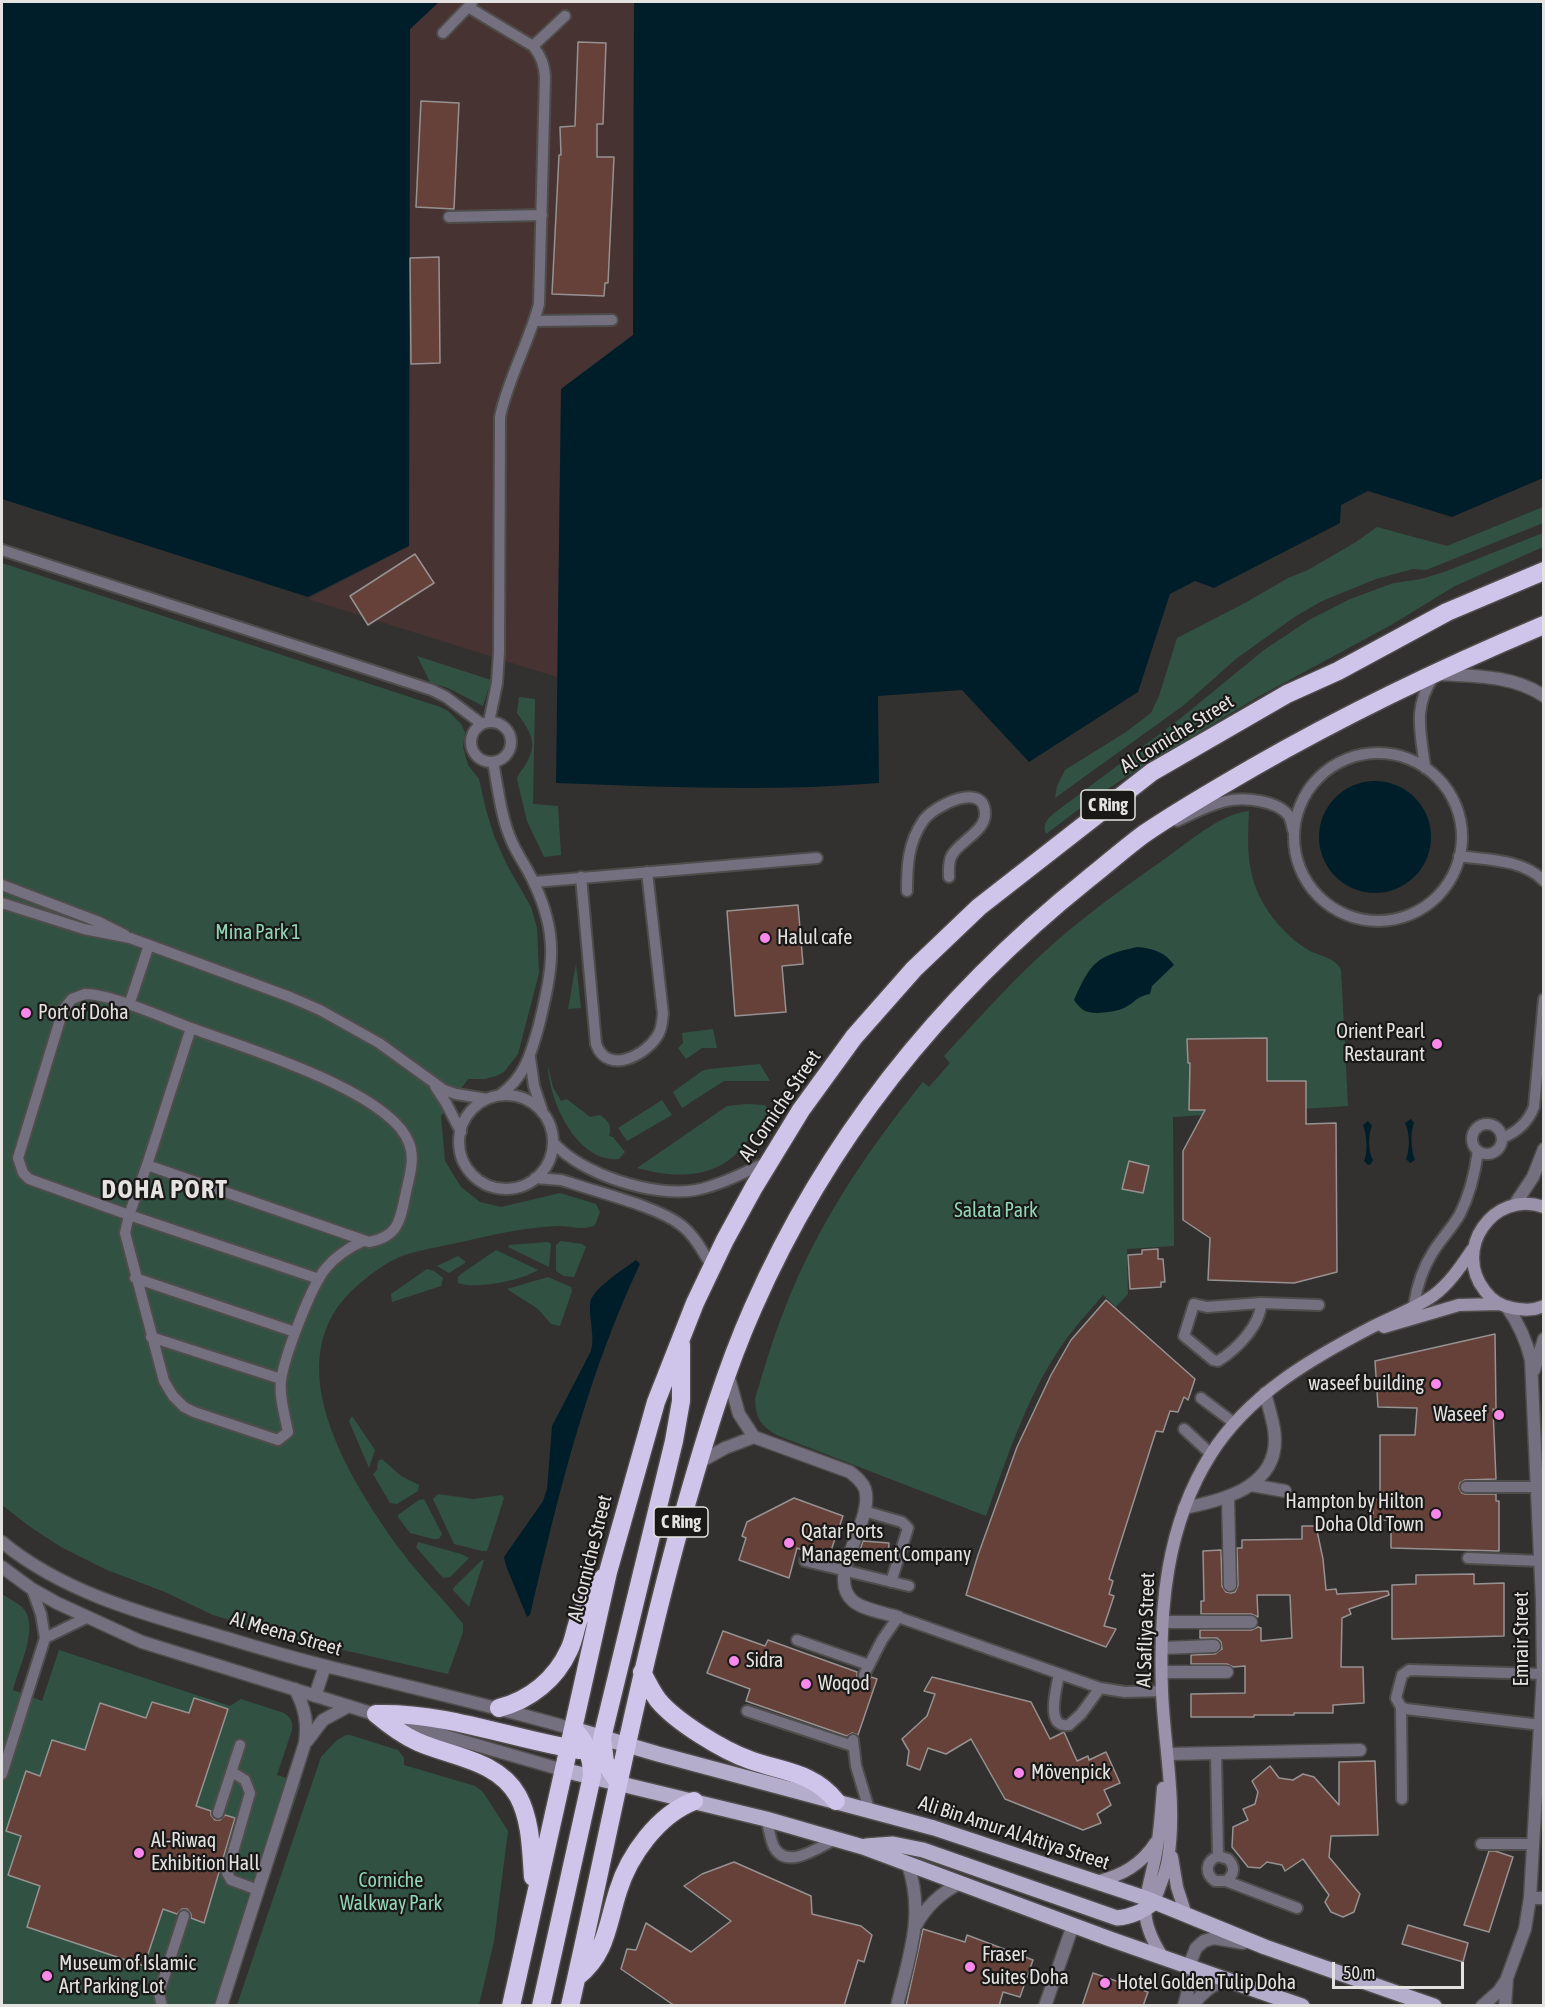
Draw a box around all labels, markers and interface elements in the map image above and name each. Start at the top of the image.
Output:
street label: Al Corniche Street [1116,690,1238,778]
road number: C Ring [1081,790,1135,820]
park label: Mina Park 1 [215,921,301,945]
place label: Halul cafe [777,926,852,950]
marker: Halul cafe [758,931,772,945]
place label: Port of Doha [38,1001,128,1025]
marker: Port of Doha [19,1006,33,1020]
place label: Orient Pearl Restaurant [1336,1020,1425,1067]
marker: Orient Pearl Restaurant [1430,1037,1444,1051]
street label: Al Corniche Street [734,1046,826,1166]
district label: DOHA PORT [102,1174,228,1206]
park label: Salata Park [954,1199,1038,1223]
place label: waseef building [1308,1372,1424,1396]
marker: waseef building [1429,1377,1443,1391]
place label: Waseef [1433,1403,1487,1427]
marker: Waseef [1492,1408,1506,1422]
place label: Hampton by Hilton Doha Old Town [1285,1490,1424,1537]
street label: Al Corniche Street [563,1492,617,1624]
road number: C Ring [654,1507,708,1537]
marker: Hampton by Hilton Doha Old Town [1429,1507,1443,1521]
place label: Qatar Ports Management Company [801,1520,971,1567]
marker: Qatar Ports Management Company [782,1536,796,1550]
street label: Al Safliya Street [1132,1572,1160,1688]
street label: Emrair Street [1510,1592,1534,1686]
street label: Al Meena Street [227,1607,345,1661]
place label: Sidra [746,1649,783,1673]
marker: Sidra [727,1654,741,1668]
place label: Woqod [818,1672,870,1696]
marker: Woqod [799,1677,813,1691]
place label: Mövenpick [1031,1761,1111,1785]
marker: Mövenpick [1012,1766,1026,1780]
street label: Ali Bin Amur Al Attiya Street [916,1791,1112,1875]
place label: Al-Riwaq Exhibition Hall [151,1829,260,1876]
marker: Al-Riwaq Exhibition Hall [132,1846,146,1860]
park label: Corniche Walkway Park [340,1869,442,1916]
place label: Fraser Suites Doha [982,1943,1069,1990]
scale bar [1335,1950,1467,1988]
place label: Museum of Islamic Art Parking Lot [59,1952,196,1999]
marker: Fraser Suites Doha [963,1960,977,1974]
text: 50 m [1343,1962,1375,1983]
marker: Museum of Islamic Art Parking Lot [40,1969,54,1983]
place label: Hotel Golden Tulip Doha [1117,1971,1296,1995]
marker: Hotel Golden Tulip Doha [1098,1976,1112,1990]

